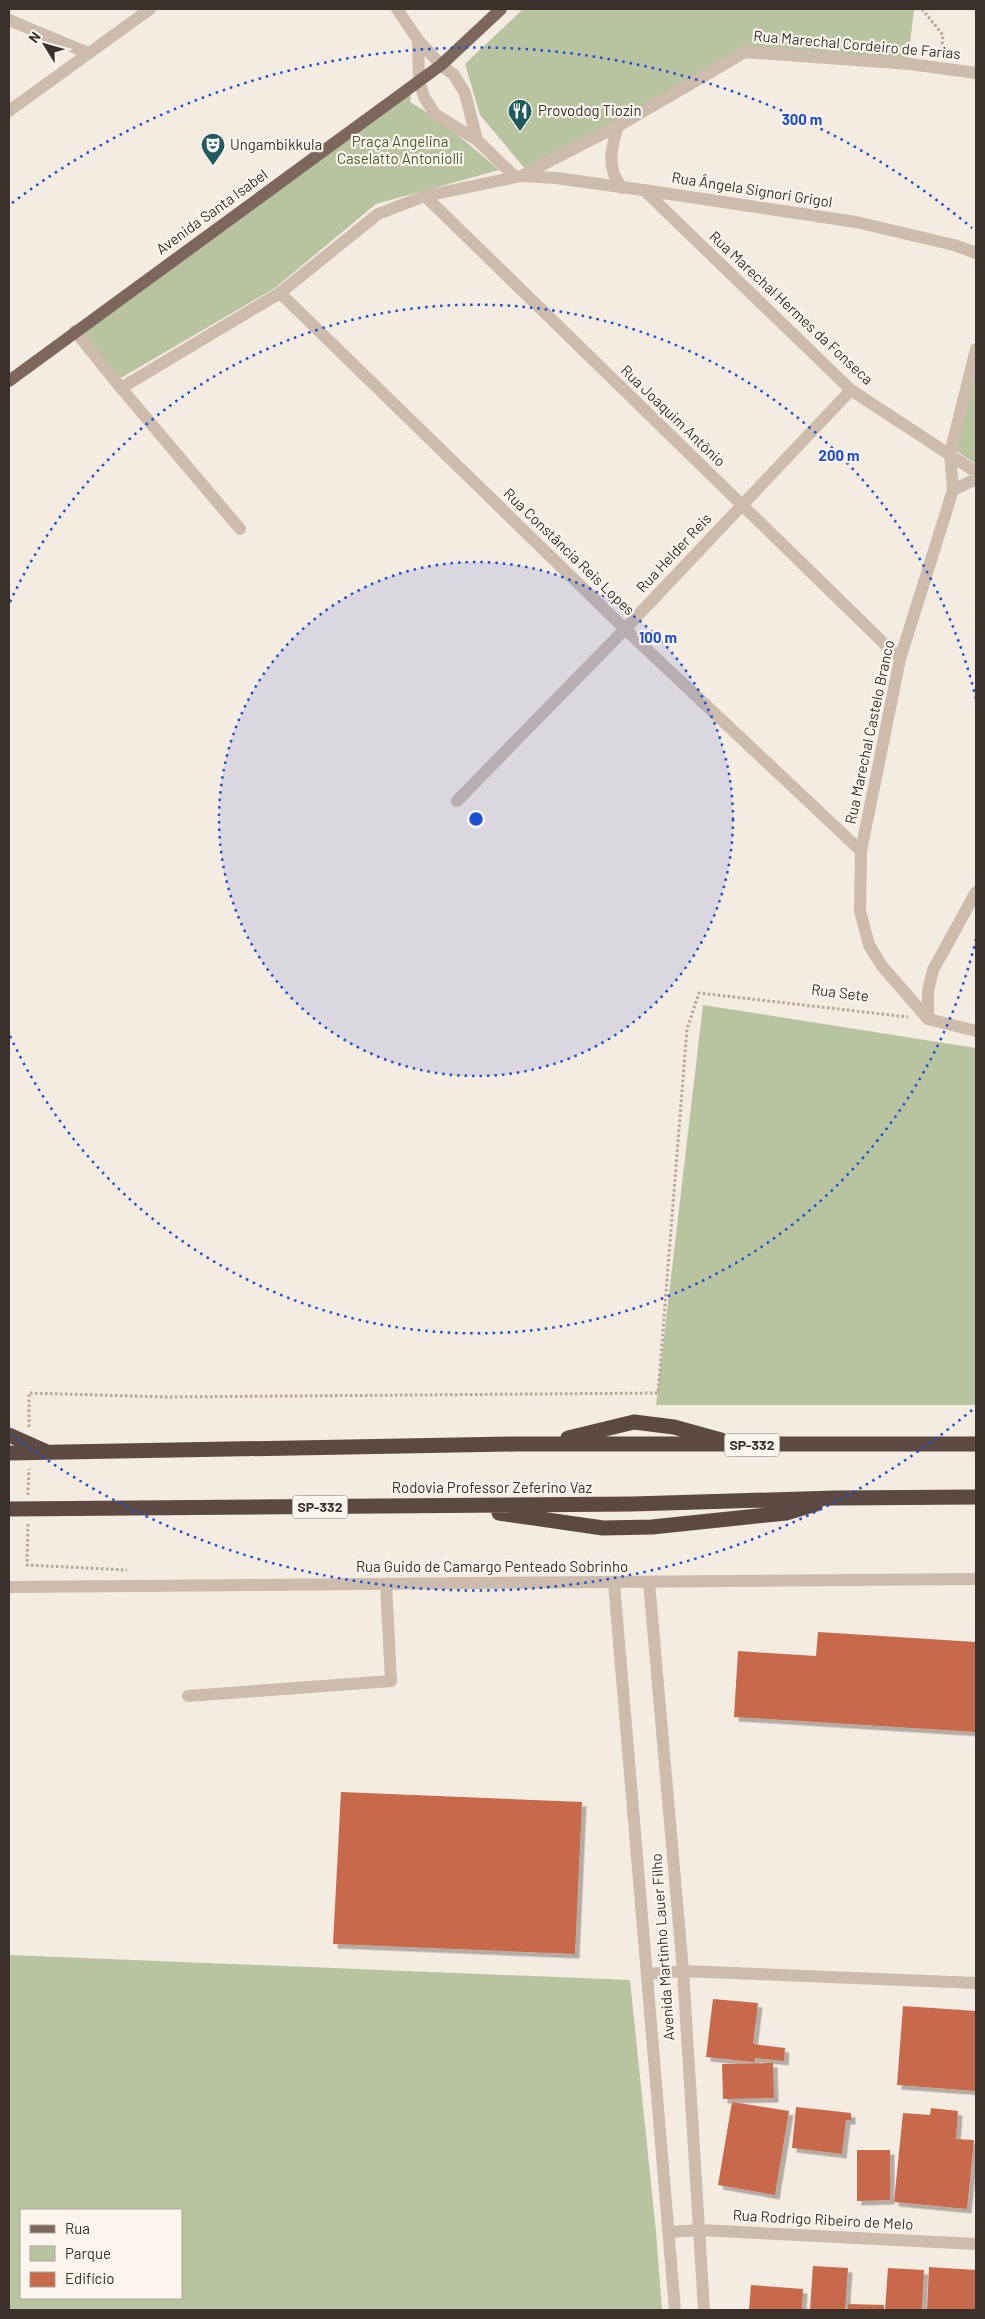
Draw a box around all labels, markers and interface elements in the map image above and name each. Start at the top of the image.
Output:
north arrow [20,20,70,70]
street label: Rua Marechal Cordeiro de Farias [753,26,961,62]
text: N [25,28,44,46]
restaurant icon: Provodog Tiozin [507,98,533,132]
place label: Provodog Tiozin [538,101,642,119]
text: 300 m [782,110,822,128]
theatre icon: Ungambikkula [200,132,226,166]
park label: Praça Angelina Caselatto Antoniolli [337,132,463,167]
place label: Ungambikkula [230,135,322,153]
street label: Avenida Santa Isabel [152,165,271,258]
street label: Rua Ângela Signori Grigol [671,167,834,211]
street label: Rua Marechal Hermes da Fonseca [706,227,877,388]
street label: Rua Joaquim Antônio [618,361,730,470]
text: 200 m [818,446,860,464]
street label: Rua Constância Reis Lopes [501,484,639,619]
street label: Rua Helder Reis [632,509,715,596]
text: 100 m [639,628,677,646]
street label: Rua Marechal Castelo Branco [841,638,897,826]
centre of rings [467,810,485,828]
street label: Rua Sete [810,980,870,1004]
road number: SP-332 [724,1434,780,1456]
street label: Rodovia Professor Zeferino Vaz [392,1478,592,1496]
road number: SP-332 [292,1495,348,1518]
street label: Rua Guido de Camargo Penteado Sobrinho [356,1557,628,1575]
street label: Avenida Martinho Lauer Filho [646,1853,678,2041]
street label: Rua Rodrigo Ribeiro de Melo [732,2205,914,2233]
legend [20,2209,182,2299]
text: Rua [65,2219,90,2237]
text: Parque [65,2244,111,2262]
text: Edifício [65,2269,114,2287]

